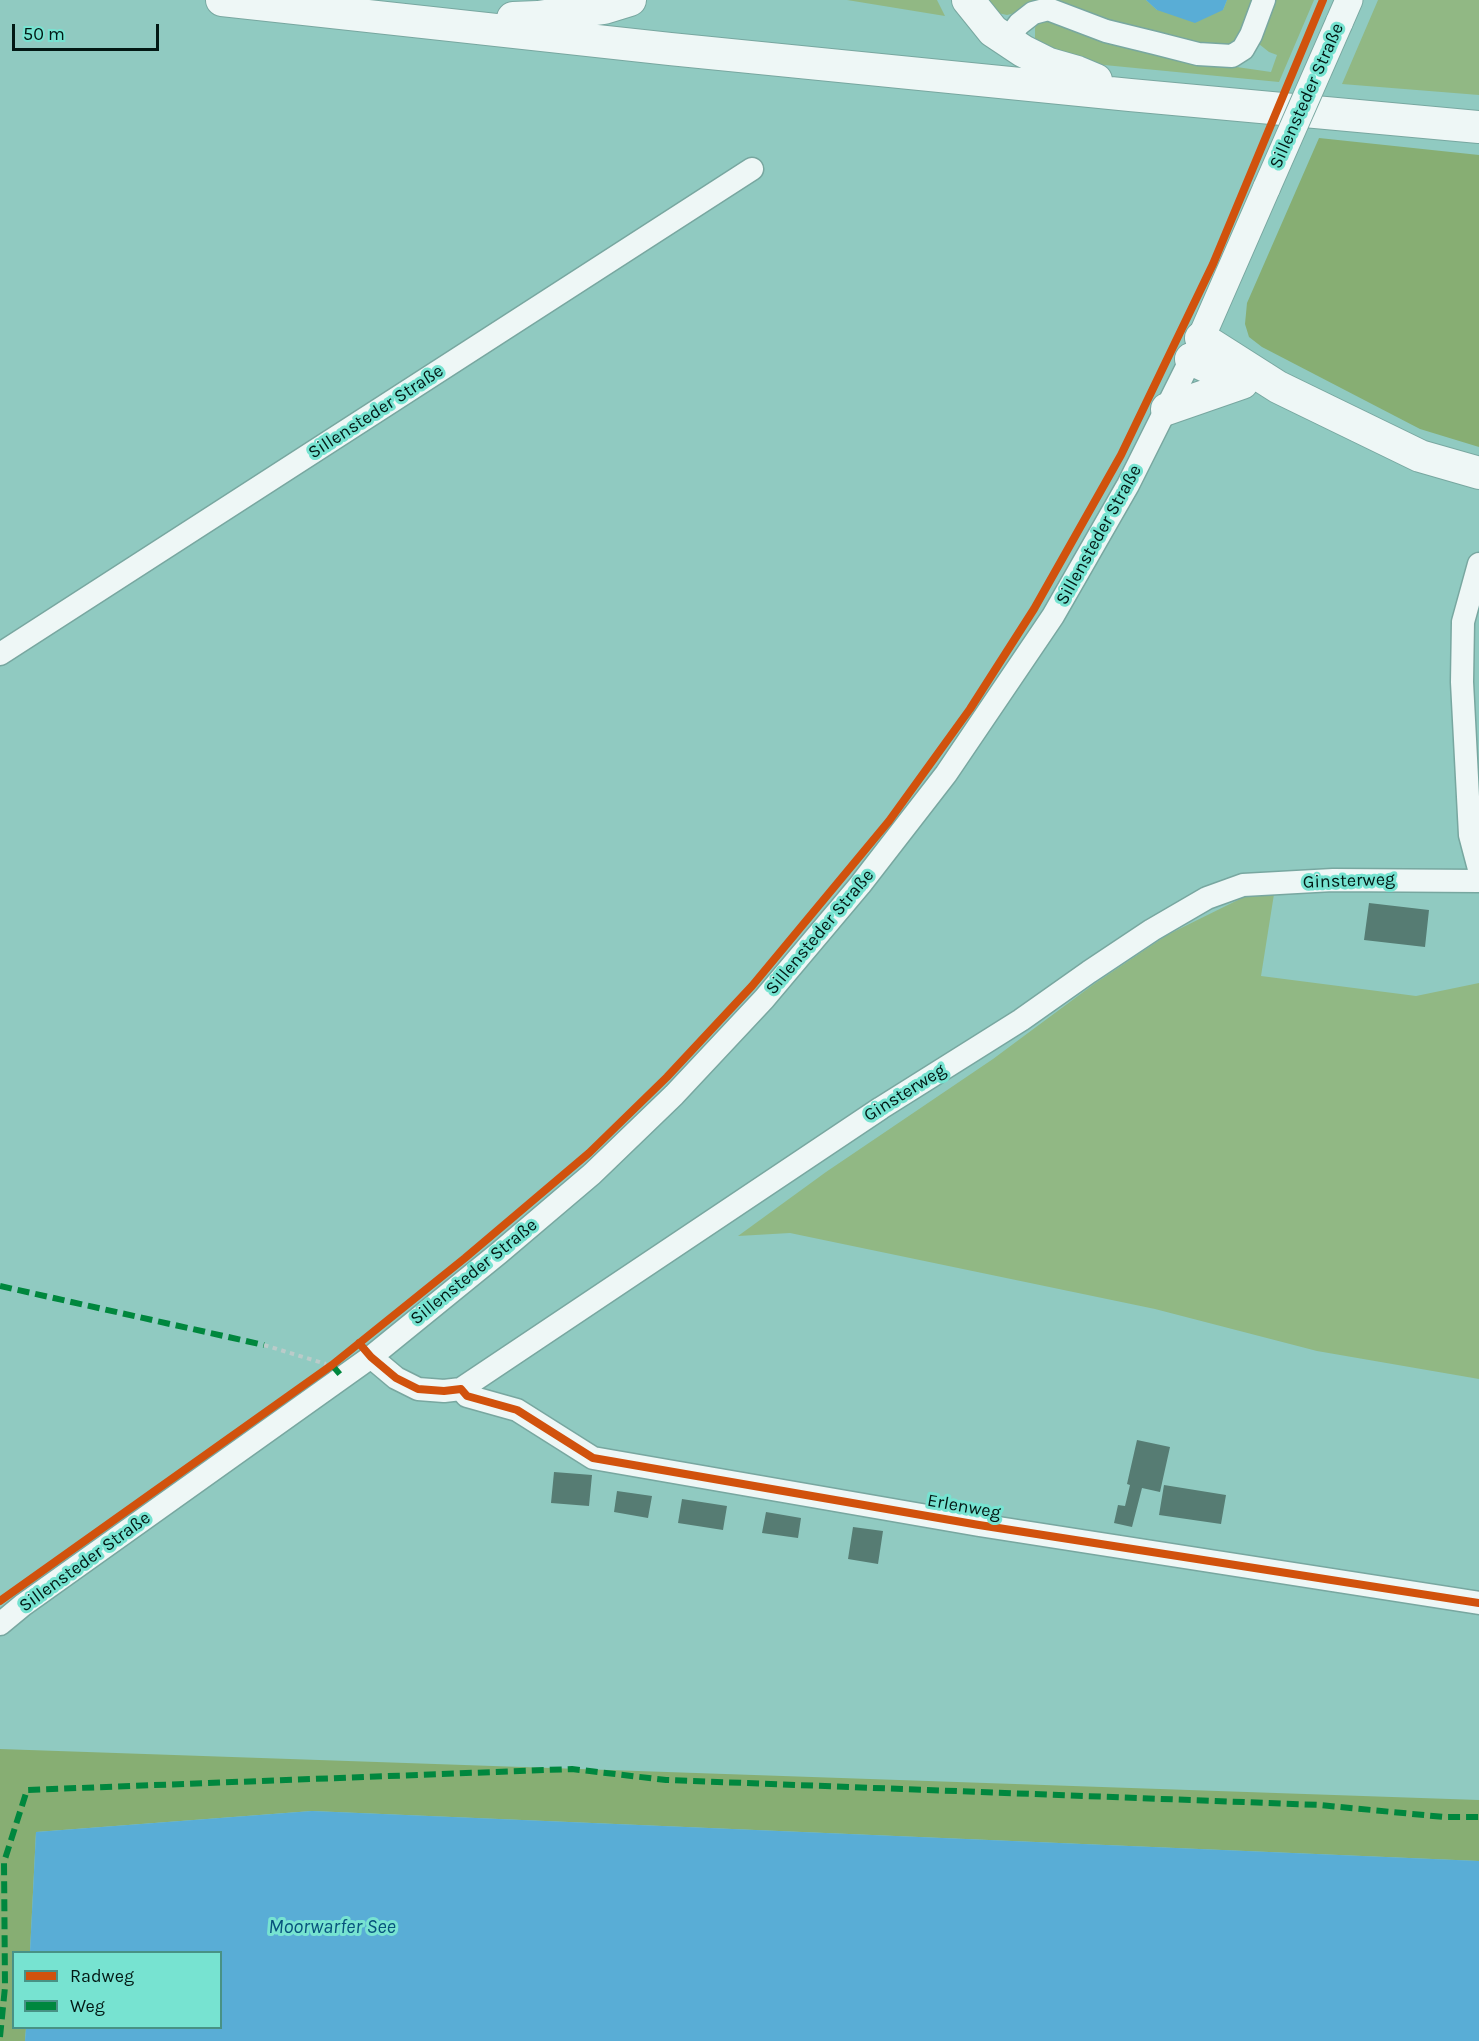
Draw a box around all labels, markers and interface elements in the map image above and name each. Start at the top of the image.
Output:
scale bar [15,12,162,50]
street label: Sillensteder Straße [1265,20,1349,172]
text: 50 m [23,23,65,45]
street label: Sillensteder Straße [304,360,448,464]
street label: Sillensteder Straße [1052,461,1146,609]
street label: Sillensteder Straße [761,865,879,999]
street label: Ginsterweg [1303,869,1395,893]
street label: Ginsterweg [860,1059,950,1127]
street label: Sillensteder Straße [406,1214,542,1330]
street label: Erlenweg [926,1490,1002,1524]
street label: Sillensteder Straße [15,1507,155,1617]
water label: Moorwarfer See [268,1915,396,1939]
legend [12,1951,222,2029]
text: Radweg [70,1965,134,1987]
text: Weg [70,1995,105,2017]

